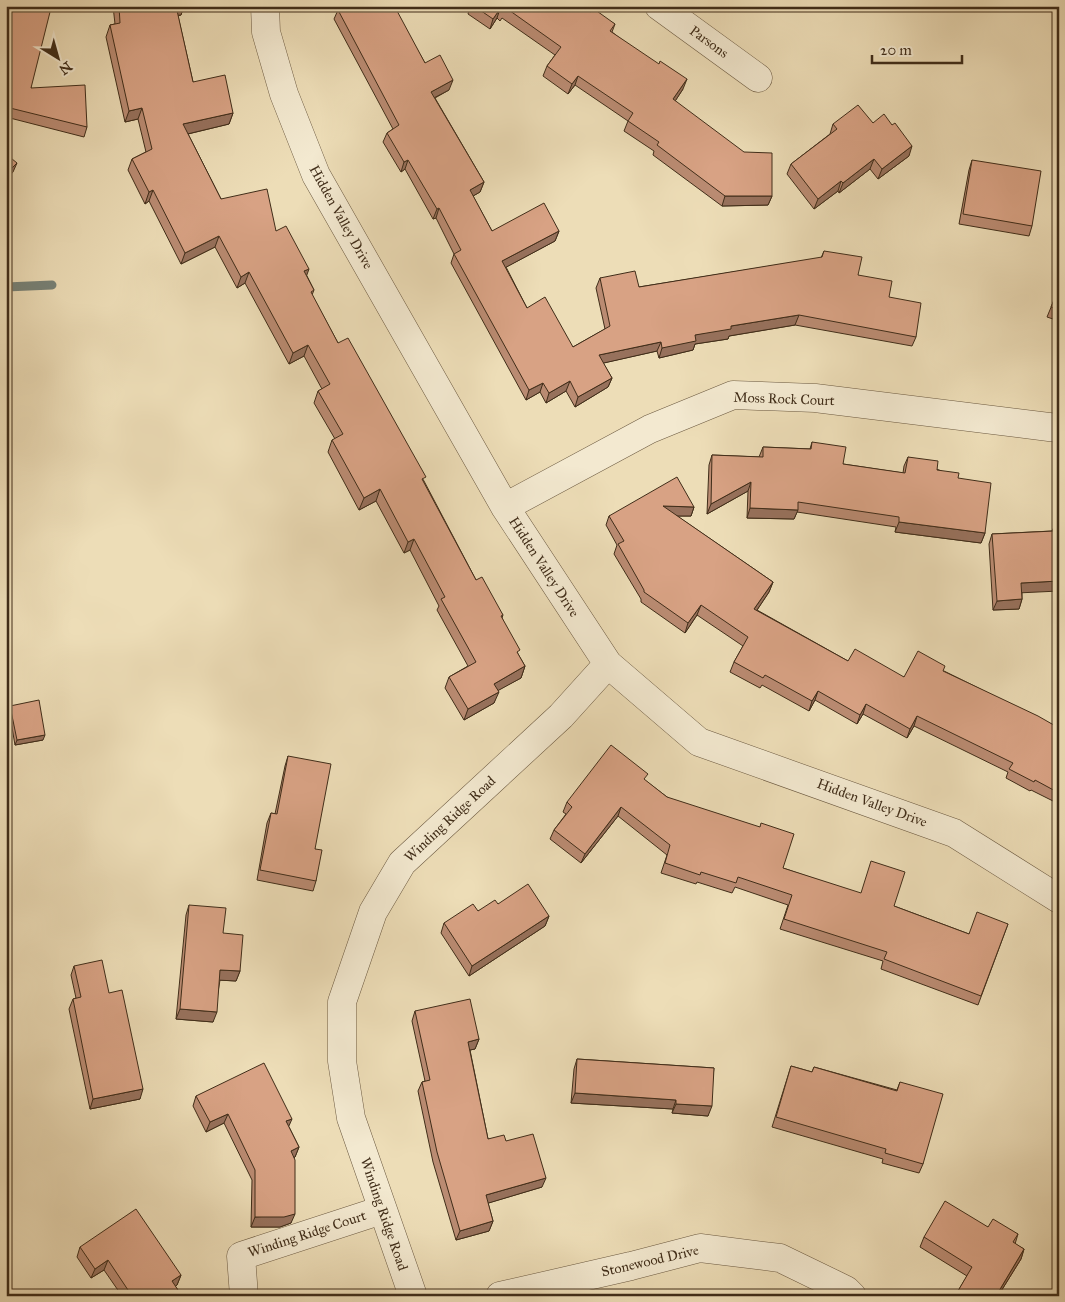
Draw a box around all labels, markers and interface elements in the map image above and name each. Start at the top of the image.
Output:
street label: Parsons [686,22,732,62]
north arrow [32,32,82,82]
scale bar [872,32,962,64]
text: 20 m [880,41,912,59]
text: N [56,58,75,78]
street label: Hidden Valley Drive [305,162,377,272]
street label: Moss Rock Court [733,389,835,409]
street label: Hidden Valley Drive [505,514,583,620]
street label: Winding Ridge Road [401,772,499,866]
street label: Hidden Valley Drive [815,775,930,831]
street label: Winding Ridge Road [357,1155,411,1273]
street label: Winding Ridge Court [246,1207,368,1261]
street label: Stonewood Drive [600,1242,700,1280]

